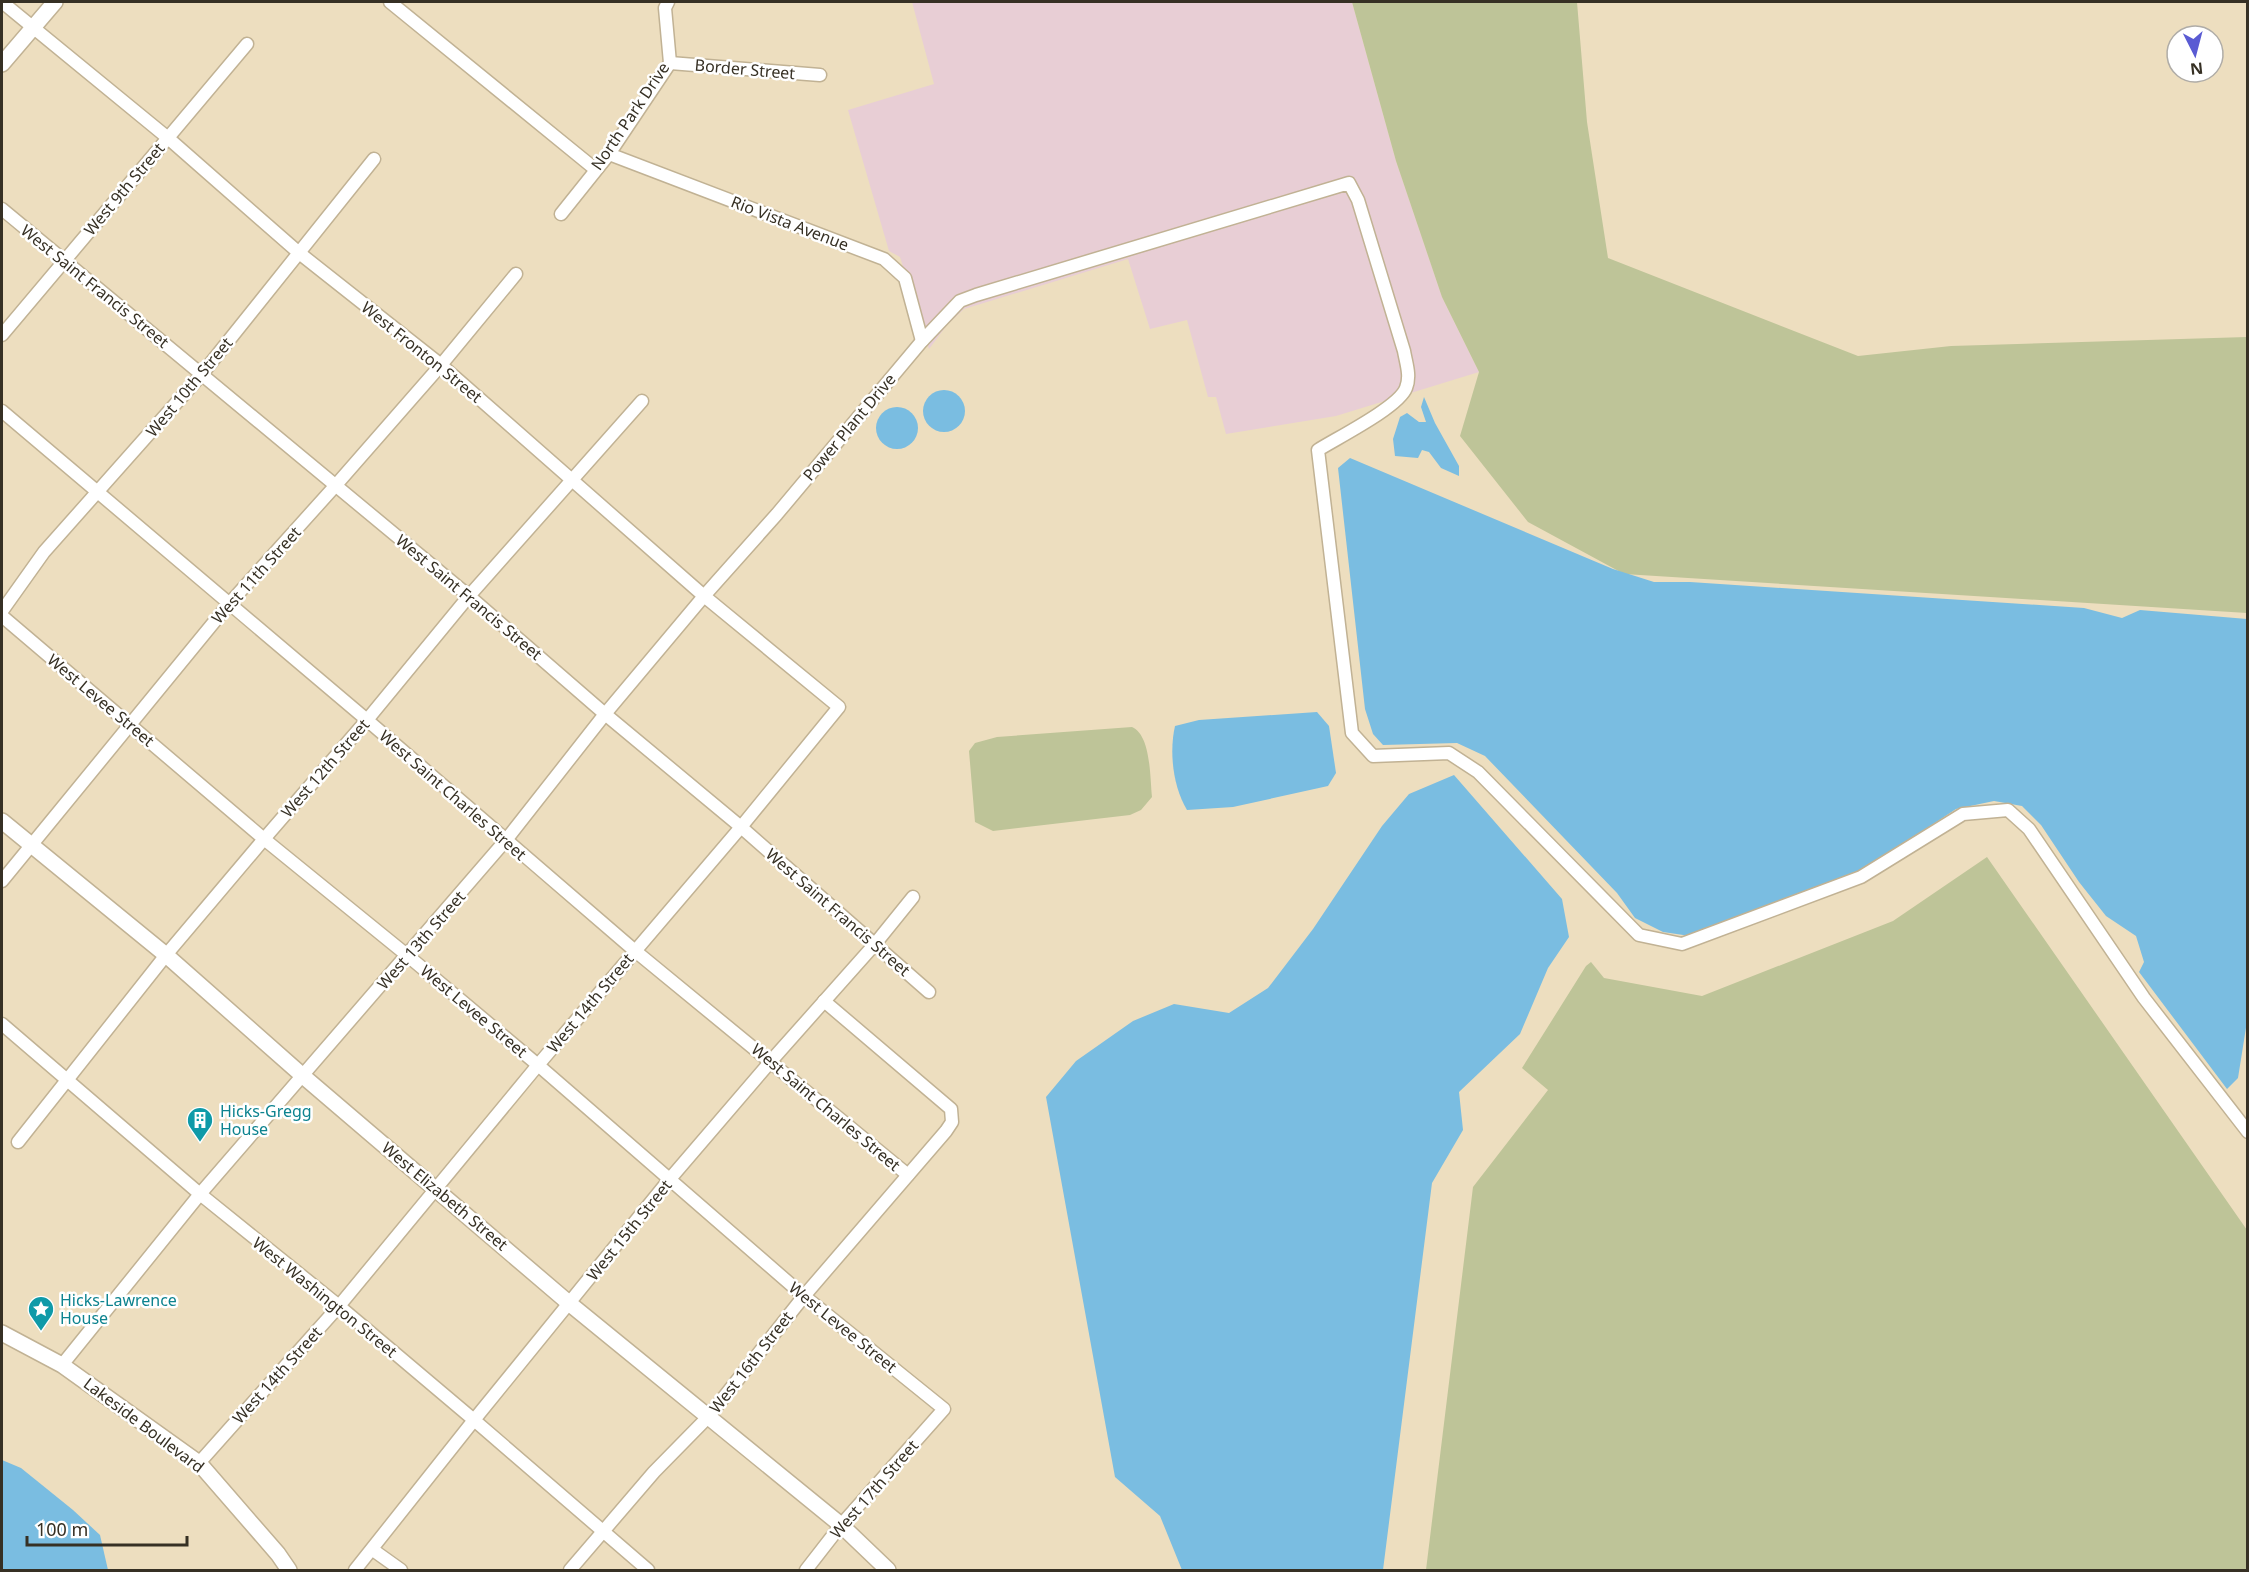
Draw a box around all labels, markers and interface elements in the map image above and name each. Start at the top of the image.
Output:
north arrow [2165,24,2225,84]
street label: Border Street [694,54,796,84]
text: N [2189,57,2204,81]
street label: North Park Drive [586,58,674,174]
street label: West 9th Street [79,138,169,240]
street label: Rio Vista Avenue [728,190,852,256]
street label: West Saint Francis Street [16,219,174,353]
street label: West Fronton Street [357,296,487,408]
street label: West 10th Street [141,332,237,442]
street label: Power Plant Drive [798,369,900,485]
street label: West 11th Street [206,521,306,628]
street label: West Saint Francis Street [391,529,547,665]
street label: West Levee Street [43,649,159,751]
street label: West 12th Street [276,714,374,822]
street label: West Saint Charles Street [375,725,531,865]
street label: West Saint Francis Street [761,843,915,981]
street label: West 13th Street [372,886,470,994]
street label: West 14th Street [542,948,638,1058]
street label: West Levee Street [416,960,532,1062]
street label: West Saint Charles Street [747,1038,905,1176]
place label: Hicks-Gregg House [220,1100,312,1140]
building icon: Hicks-Gregg House [185,1105,215,1143]
street label: West Elizabeth Street [377,1137,513,1255]
street label: West 15th Street [581,1175,677,1285]
street label: West Washington Street [248,1232,402,1362]
street label: West Levee Street [784,1277,902,1378]
place label: Hicks-Lawrence House [60,1289,177,1329]
place icon: Hicks-Lawrence House [26,1294,56,1332]
street label: West 16th Street [704,1306,798,1418]
street label: West 14th Street [227,1321,327,1428]
street label: Lakeside Boulevard [79,1372,209,1478]
street label: West 17th Street [825,1435,923,1543]
scale bar [27,1509,188,1547]
text: 100 m [36,1517,88,1541]

